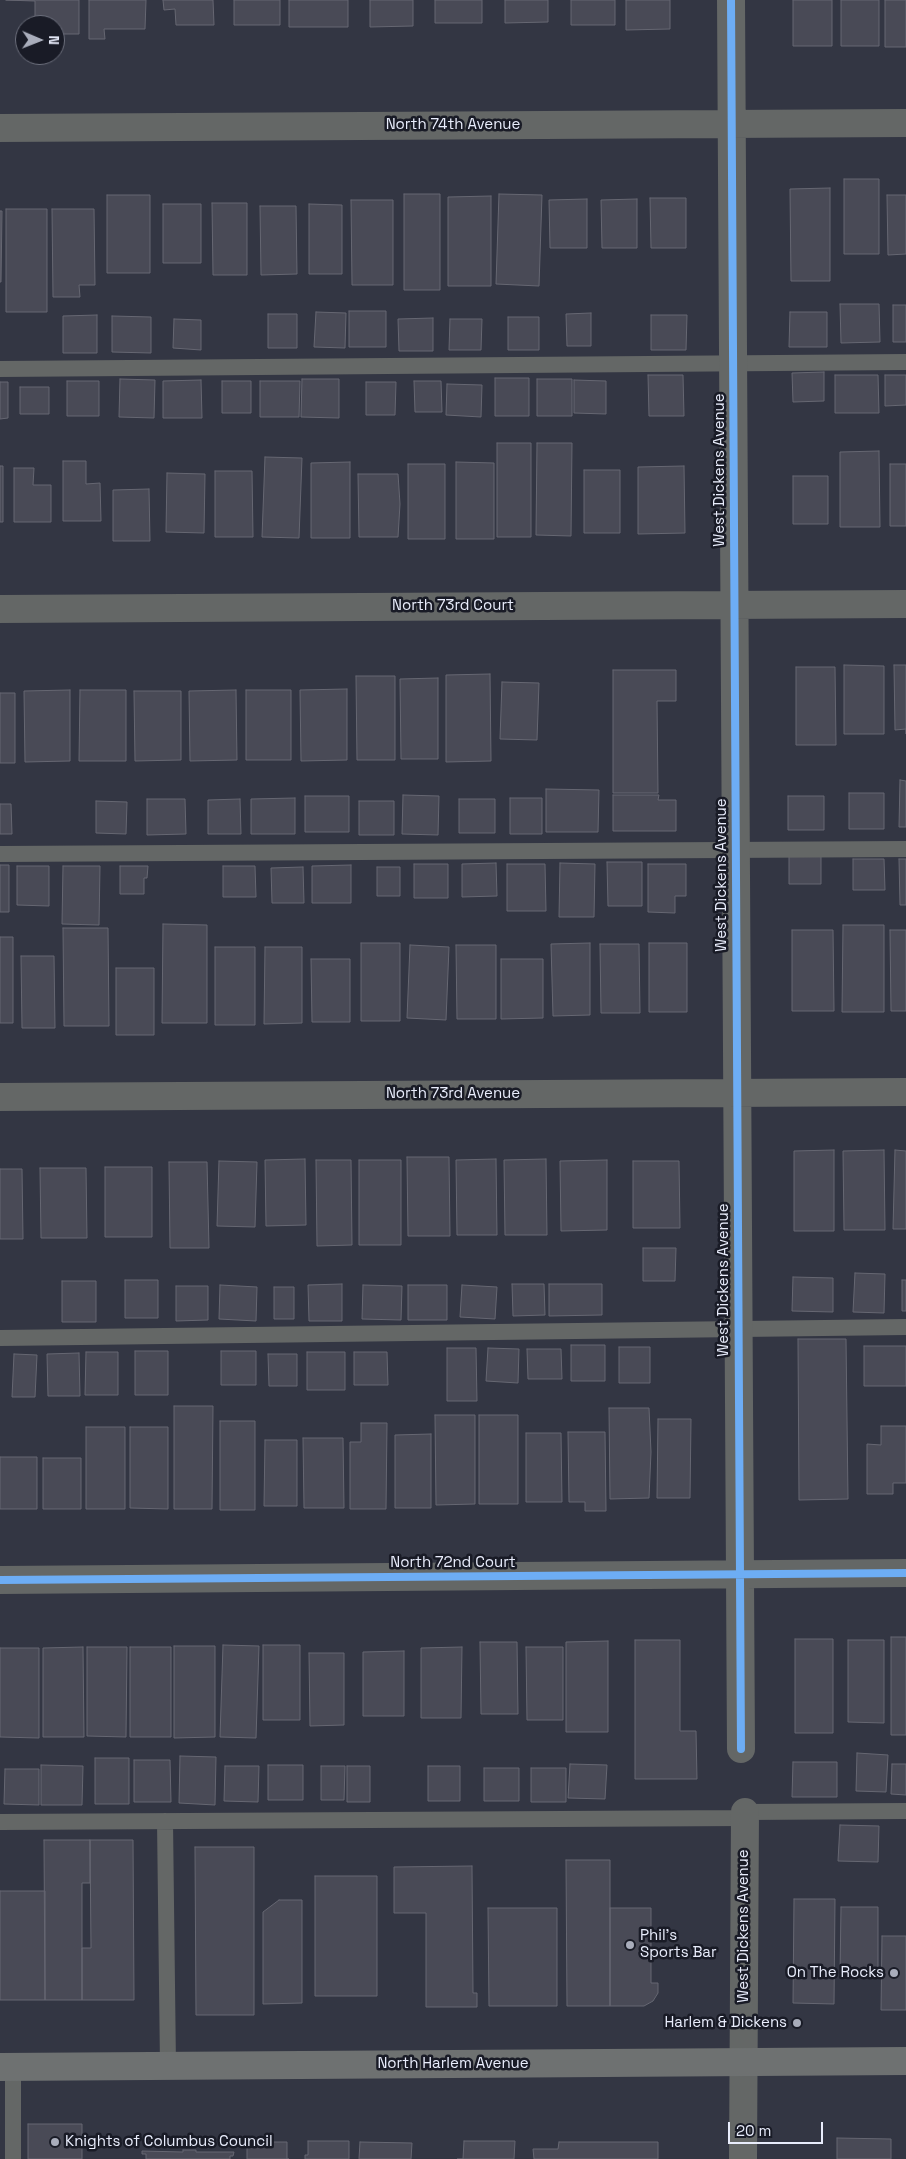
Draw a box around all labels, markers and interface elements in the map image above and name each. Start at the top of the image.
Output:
north arrow [15,15,65,65]
text: N [45,35,63,45]
street label: North 74th Avenue [386,116,520,134]
street label: West Dickens Avenue [711,393,729,547]
street label: North 73rd Court [392,597,514,615]
street label: West Dickens Avenue [713,798,731,952]
street label: North 73rd Avenue [386,1085,520,1103]
street label: West Dickens Avenue [715,1203,733,1357]
street label: North 72nd Court [390,1554,516,1572]
street label: West Dickens Avenue [735,1849,753,2003]
place label: Phil's Sports Bar [640,1927,717,1962]
marker: Phil's Sports Bar [624,1939,636,1951]
place label: On The Rocks [787,1964,884,1982]
marker: On The Rocks [888,1967,900,1979]
place label: Harlem & Dickens [664,2014,787,2032]
marker: Harlem & Dickens [791,2017,803,2029]
street label: North Harlem Avenue [377,2055,529,2073]
scale bar [731,2112,826,2144]
text: 20 m [736,2121,771,2140]
place label: Knights of Columbus Council [65,2133,273,2151]
marker: Knights of Columbus Council [49,2136,61,2148]

